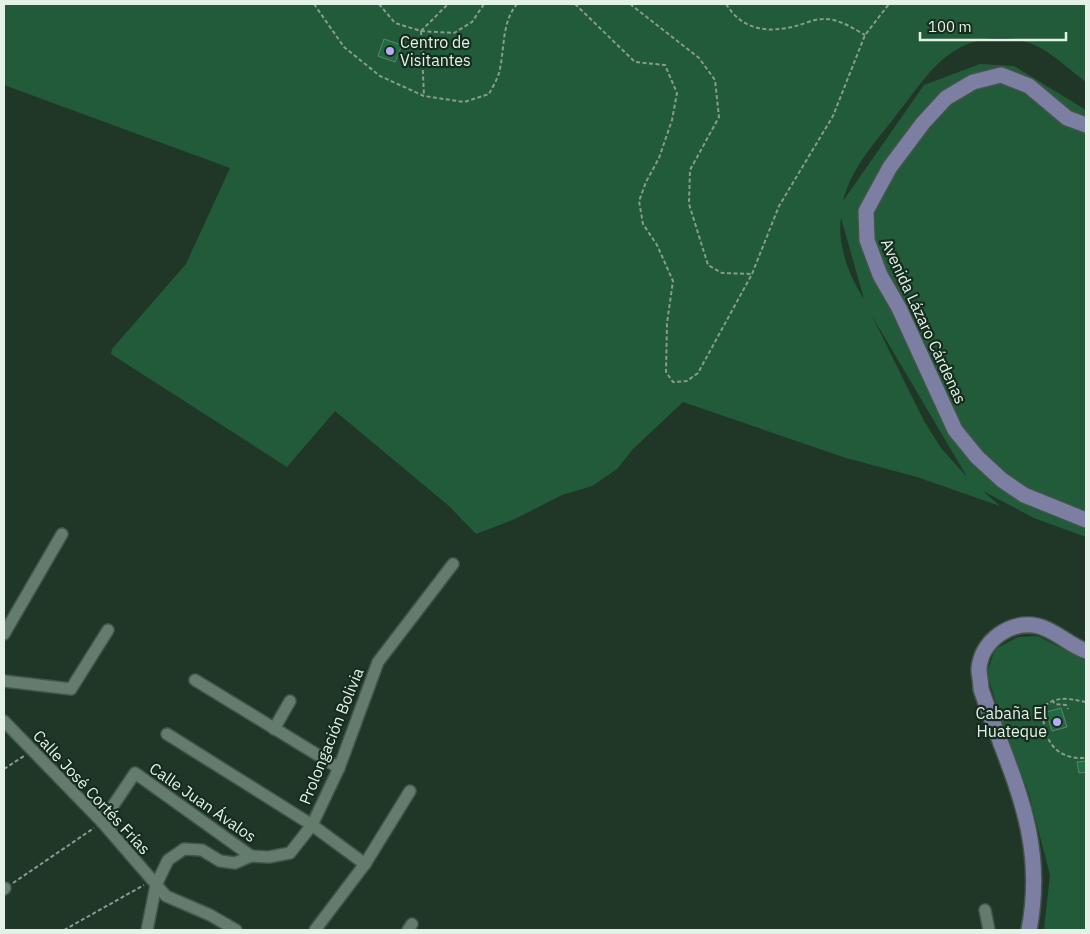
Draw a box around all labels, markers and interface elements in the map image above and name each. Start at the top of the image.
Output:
scale bar [920,10,1066,42]
text: 100 m [928,17,972,36]
place label: Centro de Visitantes [400,32,471,70]
marker: Centro de Visitantes [384,45,396,57]
street label: Avenida Lázaro Cárdenas [877,235,971,407]
street label: Prolongación Bolivia [294,664,368,807]
place label: Cabaña El Huateque [976,703,1047,741]
marker: Cabaña El Huateque [1051,716,1063,728]
street label: Calle José Cortés Frías [29,726,155,858]
street label: Calle Juan Ávalos [146,757,261,846]

